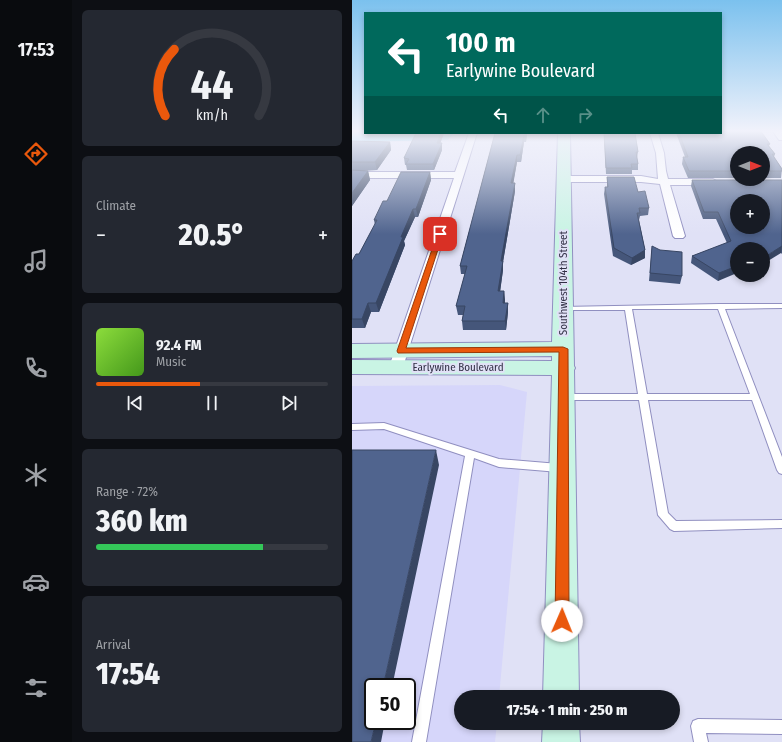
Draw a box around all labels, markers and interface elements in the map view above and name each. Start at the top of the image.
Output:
text: 100 m [446,26,516,59]
icon: left [380,28,432,80]
text: 17:53 [18,39,54,61]
text: 44 [191,60,233,110]
text: Earlywine Boulevard [446,60,595,82]
icon: left [490,104,512,126]
icon: ahead [532,104,554,126]
icon: right [574,104,596,126]
text: km/h [196,107,228,124]
icon: directions [22,140,50,168]
north arrow [730,146,770,186]
map controls [730,146,770,282]
button: + [730,194,770,234]
text: Climate [96,198,136,213]
text: 20.5° [179,217,245,253]
pin [423,217,457,251]
text: − [96,222,106,249]
text: + [318,222,328,249]
icon: arrive [429,223,451,245]
street label: Southwest 104th Street [557,230,570,335]
button: − [730,242,770,282]
icon: music [22,247,50,275]
text: 92.4 FM [156,336,201,354]
icon: phone [22,354,50,382]
text: Music [156,354,186,369]
street label: Earlywine Boulevard [412,361,504,374]
icon: previous [124,392,146,414]
icon: pause [201,392,223,414]
icon: next [278,392,300,414]
icon: climate [22,461,50,489]
text: Range · 72% [96,484,158,499]
text: 360 km [96,503,187,539]
icon: car [22,568,50,596]
position arrow [541,600,583,642]
text: Arrival [96,637,130,652]
text: 17:54 [96,656,160,692]
icon: filters [22,674,50,702]
speed limit sign: 50 [364,678,416,730]
text: 17:54 · 1 min · 250 m [507,701,627,719]

